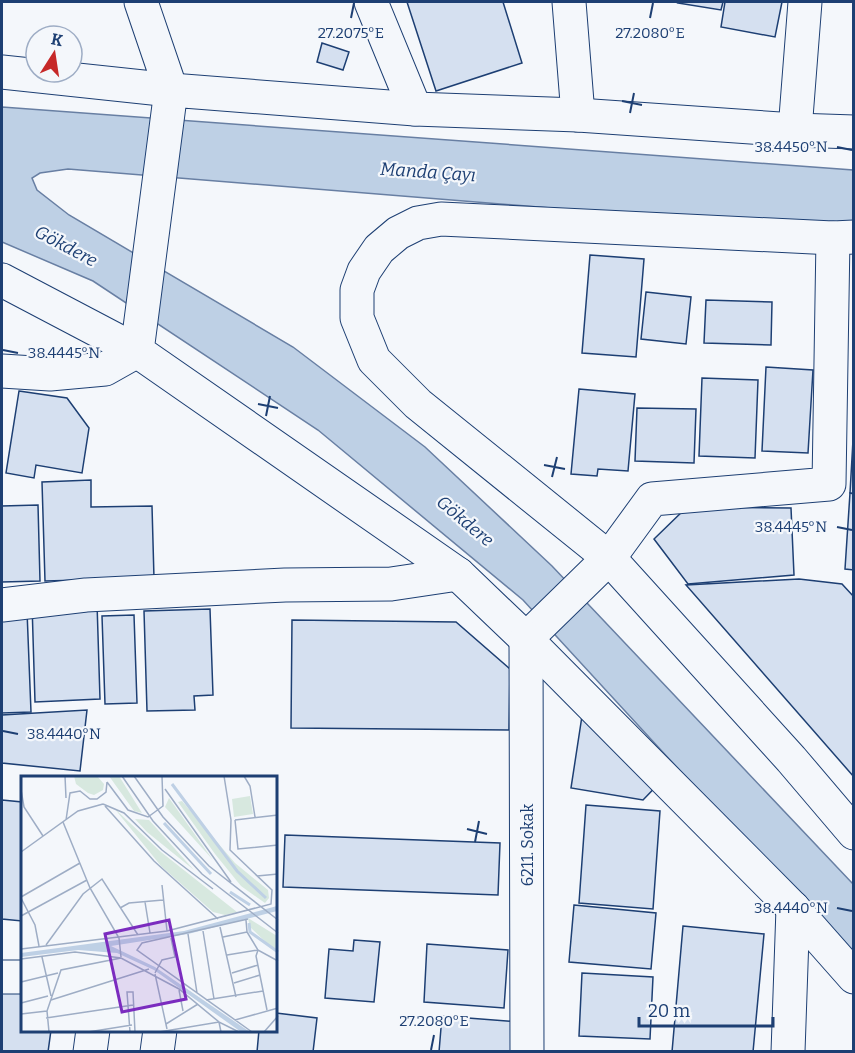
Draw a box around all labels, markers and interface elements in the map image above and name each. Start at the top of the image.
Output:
north arrow [24,24,84,84]
text: 27.2075°E [318,24,384,42]
text: 27.2080°E [615,24,685,42]
text: K [49,29,65,50]
text: 38.4450°N [754,138,828,156]
water label: Manda Çayı [379,158,477,186]
water label: Gökdere [31,220,101,272]
text: 38.4445°N [28,344,100,362]
water label: Gökdere [432,491,498,551]
text: 38.4445°N [755,518,827,536]
text: 38.4440°N [27,725,101,743]
inset map [21,776,278,1032]
street label: 6211. Sokak [518,804,537,886]
text: 38.4440°N [754,899,828,917]
scale bar [639,990,772,1028]
text: 20 m [648,1000,690,1022]
text: 27.2080°E [399,1012,469,1030]

